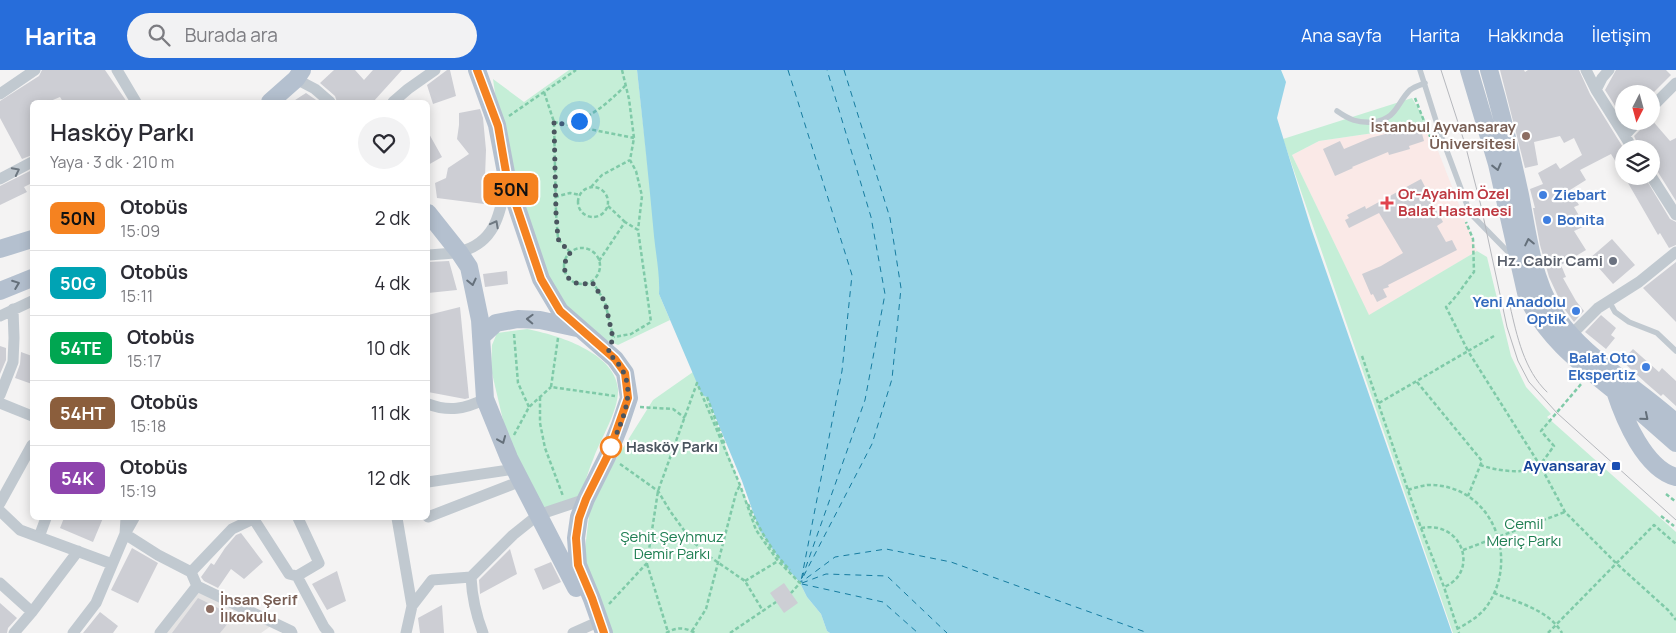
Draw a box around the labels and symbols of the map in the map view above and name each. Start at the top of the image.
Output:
north arrow [1615,85,1660,130]
your location [567,109,592,134]
place label: İstanbul Ayvansaray Üniversitesi [1371,116,1517,154]
marker: İstanbul Ayvansaray Üniversitesi [1520,130,1532,142]
one-way arrow [1492,163,1502,171]
one-way arrow [11,166,20,177]
line badge: 50N [482,173,540,205]
place label: Or-Ayahim Özel Balat Hastanesi [1398,183,1512,221]
place label: Ziebart [1553,184,1607,205]
marker: Ziebart [1537,189,1549,201]
marker: Or-Ayahim Özel Balat Hastanesi [1380,196,1394,210]
place label: Bonita [1557,209,1604,230]
marker: Bonita [1541,214,1553,226]
one-way arrow [489,220,499,229]
one-way arrow [1525,237,1535,246]
place label: Hz. Cabir Cami [1497,250,1603,271]
marker: Hz. Cabir Cami [1607,255,1619,267]
one-way arrow [466,278,477,287]
one-way arrow [11,280,20,290]
place label: Yeni Anadolu Optik [1472,291,1567,329]
marker: Yeni Anadolu Optik [1570,305,1582,317]
one-way arrow [525,314,533,325]
place label: Balat Oto Ekspertiz [1568,347,1636,385]
marker: Balat Oto Ekspertiz [1640,361,1652,373]
one-way arrow [1639,411,1648,419]
one-way arrow [495,435,506,444]
marker: Hasköy Parkı [600,436,622,458]
place label: Hasköy Parkı [626,436,718,457]
place label: Ayvansaray [1523,455,1607,476]
marker: Ayvansaray [1610,460,1622,472]
park label: Cemil Meriç Parkı [1487,513,1561,551]
park label: Şehit Şeyhmuz Demir Parkı [620,526,724,564]
place label: İhsan Şerif İlkokulu [220,589,298,627]
marker: İhsan Şerif İlkokulu [204,603,216,615]

